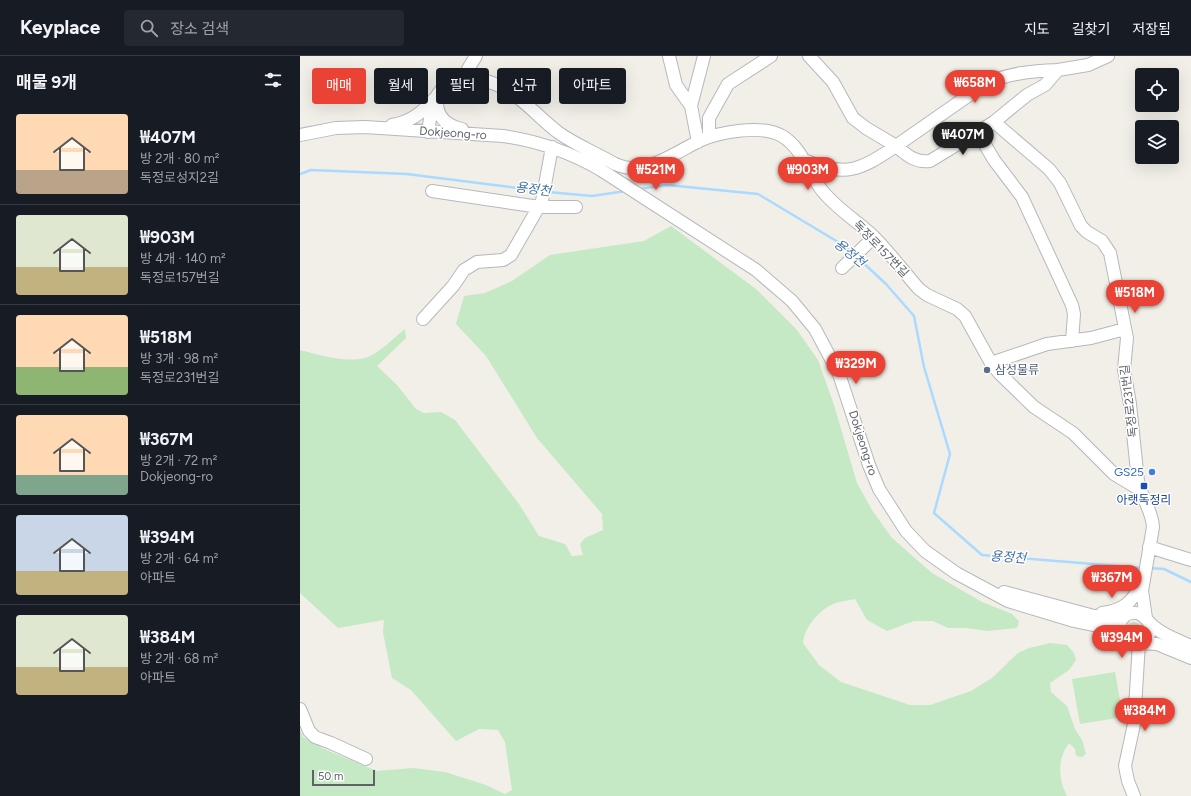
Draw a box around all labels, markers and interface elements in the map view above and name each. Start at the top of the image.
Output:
search box [124,10,404,46]
text: Keyplace [20,16,100,39]
icon: search [138,17,160,39]
text: 장소 검색 [170,20,229,38]
text: 지도 [1024,21,1050,38]
text: 길찾기 [1072,21,1110,38]
text: 저장됨 [1132,21,1171,38]
chip: 매매 [312,68,366,104]
chip: 월세 [374,68,428,104]
chip: 필터 [436,68,489,104]
chip: 신규 [497,68,551,104]
chip: 아파트 [559,68,626,104]
map controls [1135,68,1179,164]
button: locate [1135,68,1179,112]
icon: filters [262,69,284,91]
pin: ₩658M [947,70,1003,104]
text: 매물 9개 [16,72,77,92]
text: ₩658M [954,75,996,90]
button: layers [1135,120,1179,164]
pin: ₩407M [935,122,991,156]
street label: Dokjeong-ro [419,124,487,142]
text: ₩407M [140,127,196,147]
text: ₩407M [942,127,984,142]
icon: home [48,130,96,178]
text: 방 2개 · 80 m² [140,151,219,166]
pin: ₩521M [628,157,684,191]
pin: ₩903M [780,157,836,191]
text: ₩521M [636,162,676,177]
text: ₩903M [787,162,829,177]
text: 독정로성지2길 [140,170,219,185]
water label: 용정천 [514,179,553,199]
street label: 독정로157번길 [850,218,912,280]
text: ₩903M [140,227,195,247]
icon: home [48,231,96,279]
water label: 용정천 [831,236,869,271]
text: 방 4개 · 140 m² [140,251,226,266]
text: 독정로157번길 [140,270,220,285]
pin: ₩518M [1107,280,1163,314]
text: ₩518M [1115,285,1155,300]
text: ₩518M [140,327,192,347]
icon: home [48,331,96,379]
text: 방 3개 · 98 m² [140,351,218,366]
pin: ₩329M [828,351,884,385]
text: ₩329M [835,356,877,371]
place label: 삼성물류 [995,363,1039,377]
street label: 독정로231번길 [1118,364,1140,438]
marker: 삼성물류 [982,365,992,375]
text: 독정로231번길 [140,370,220,385]
street label: Dokjeong-ro [846,409,880,477]
text: ₩367M [140,429,193,449]
icon: home [48,431,96,479]
text: 방 2개 · 72 m² [140,453,217,468]
place label: GS25 [1114,465,1144,479]
marker: GS25 [1147,467,1157,477]
text: Dokjeong-ro [140,469,213,484]
marker: 아랫독정리 [1139,481,1149,491]
place label: 아랫독정리 [1116,493,1172,507]
text: ₩394M [140,527,195,547]
icon: home [48,531,96,579]
water label: 용정천 [990,548,1027,566]
text: 방 2개 · 64 m² [140,551,219,566]
pin: ₩367M [1084,565,1140,599]
text: 아파트 [140,570,176,585]
text: ₩367M [1092,570,1132,585]
pin: ₩394M [1094,625,1150,659]
text: ₩384M [140,627,195,647]
text: ₩394M [1101,630,1143,645]
icon: home [48,631,96,679]
text: 방 2개 · 68 m² [140,651,218,666]
text: 아파트 [140,670,176,685]
pin: ₩384M [1117,698,1173,732]
text: ₩384M [1124,703,1166,718]
scale bar [312,768,375,787]
text: 50 m [318,770,343,783]

